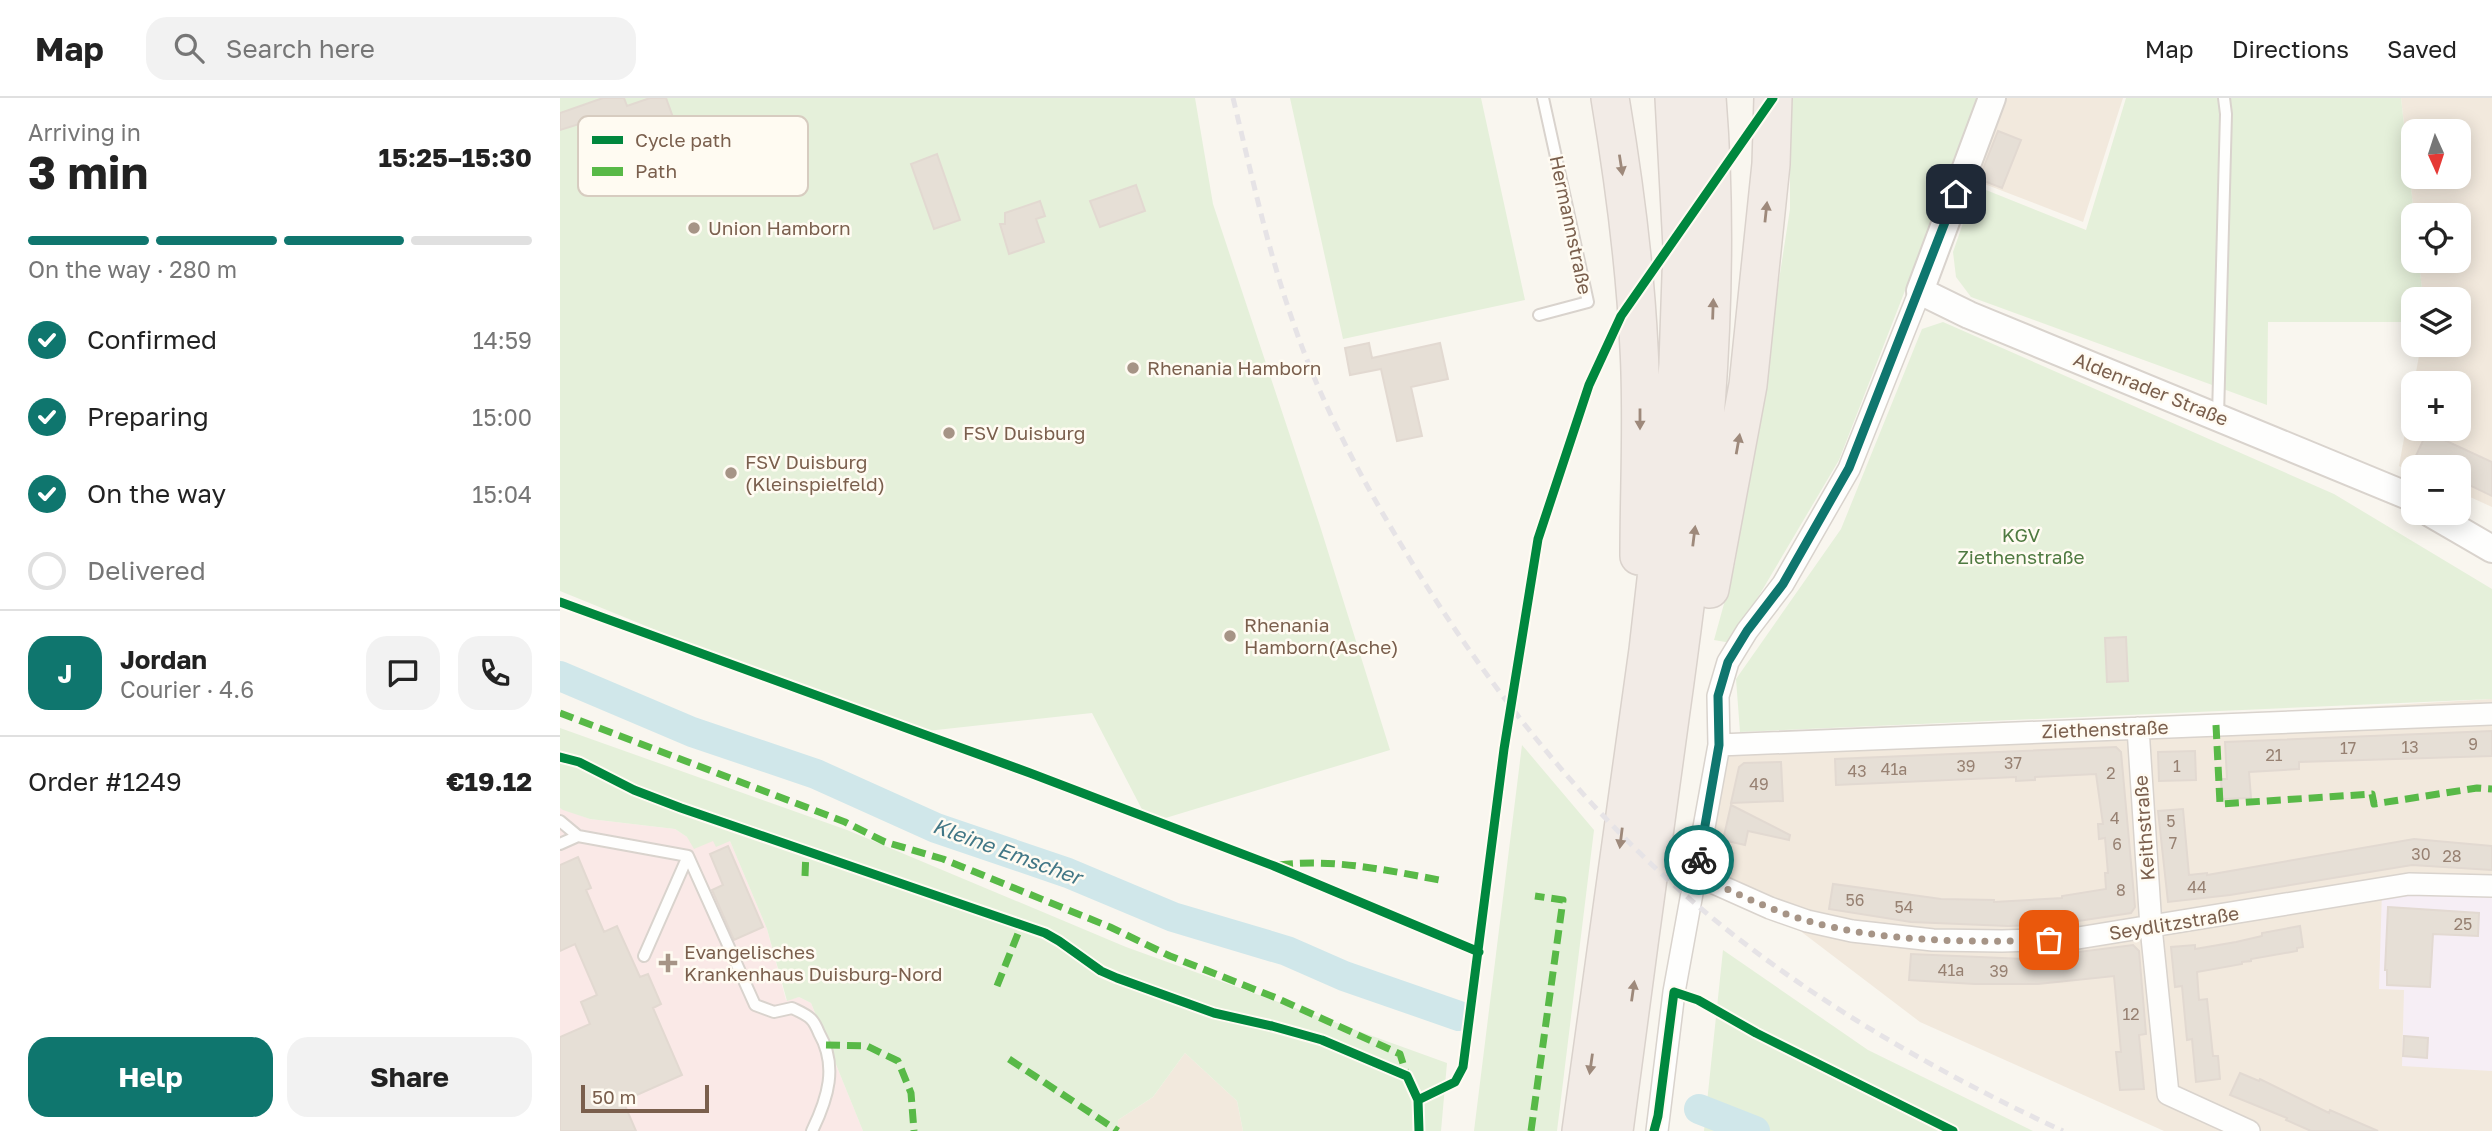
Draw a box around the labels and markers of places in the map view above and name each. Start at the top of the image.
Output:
pin [1926,164,1986,224]
place label: Union Hamborn [708,216,851,239]
marker: Union Hamborn [686,220,702,236]
place label: Rhenania Hamborn [1147,356,1321,379]
marker: Rhenania Hamborn [1125,360,1141,376]
place label: FSV Duisburg [963,421,1086,444]
marker: FSV Duisburg [941,425,957,441]
place label: FSV Duisburg (Kleinspielfeld) [745,450,885,495]
marker: FSV Duisburg (Kleinspielfeld) [723,465,739,481]
place label: Rhenania Hamborn(Asche) [1244,613,1398,658]
marker: Rhenania Hamborn(Asche) [1222,628,1238,644]
pin [2019,910,2079,970]
place label: Evangelisches Krankenhaus Duisburg-Nord [684,940,943,985]
marker: Evangelisches Krankenhaus Duisburg-Nord [658,953,678,973]

